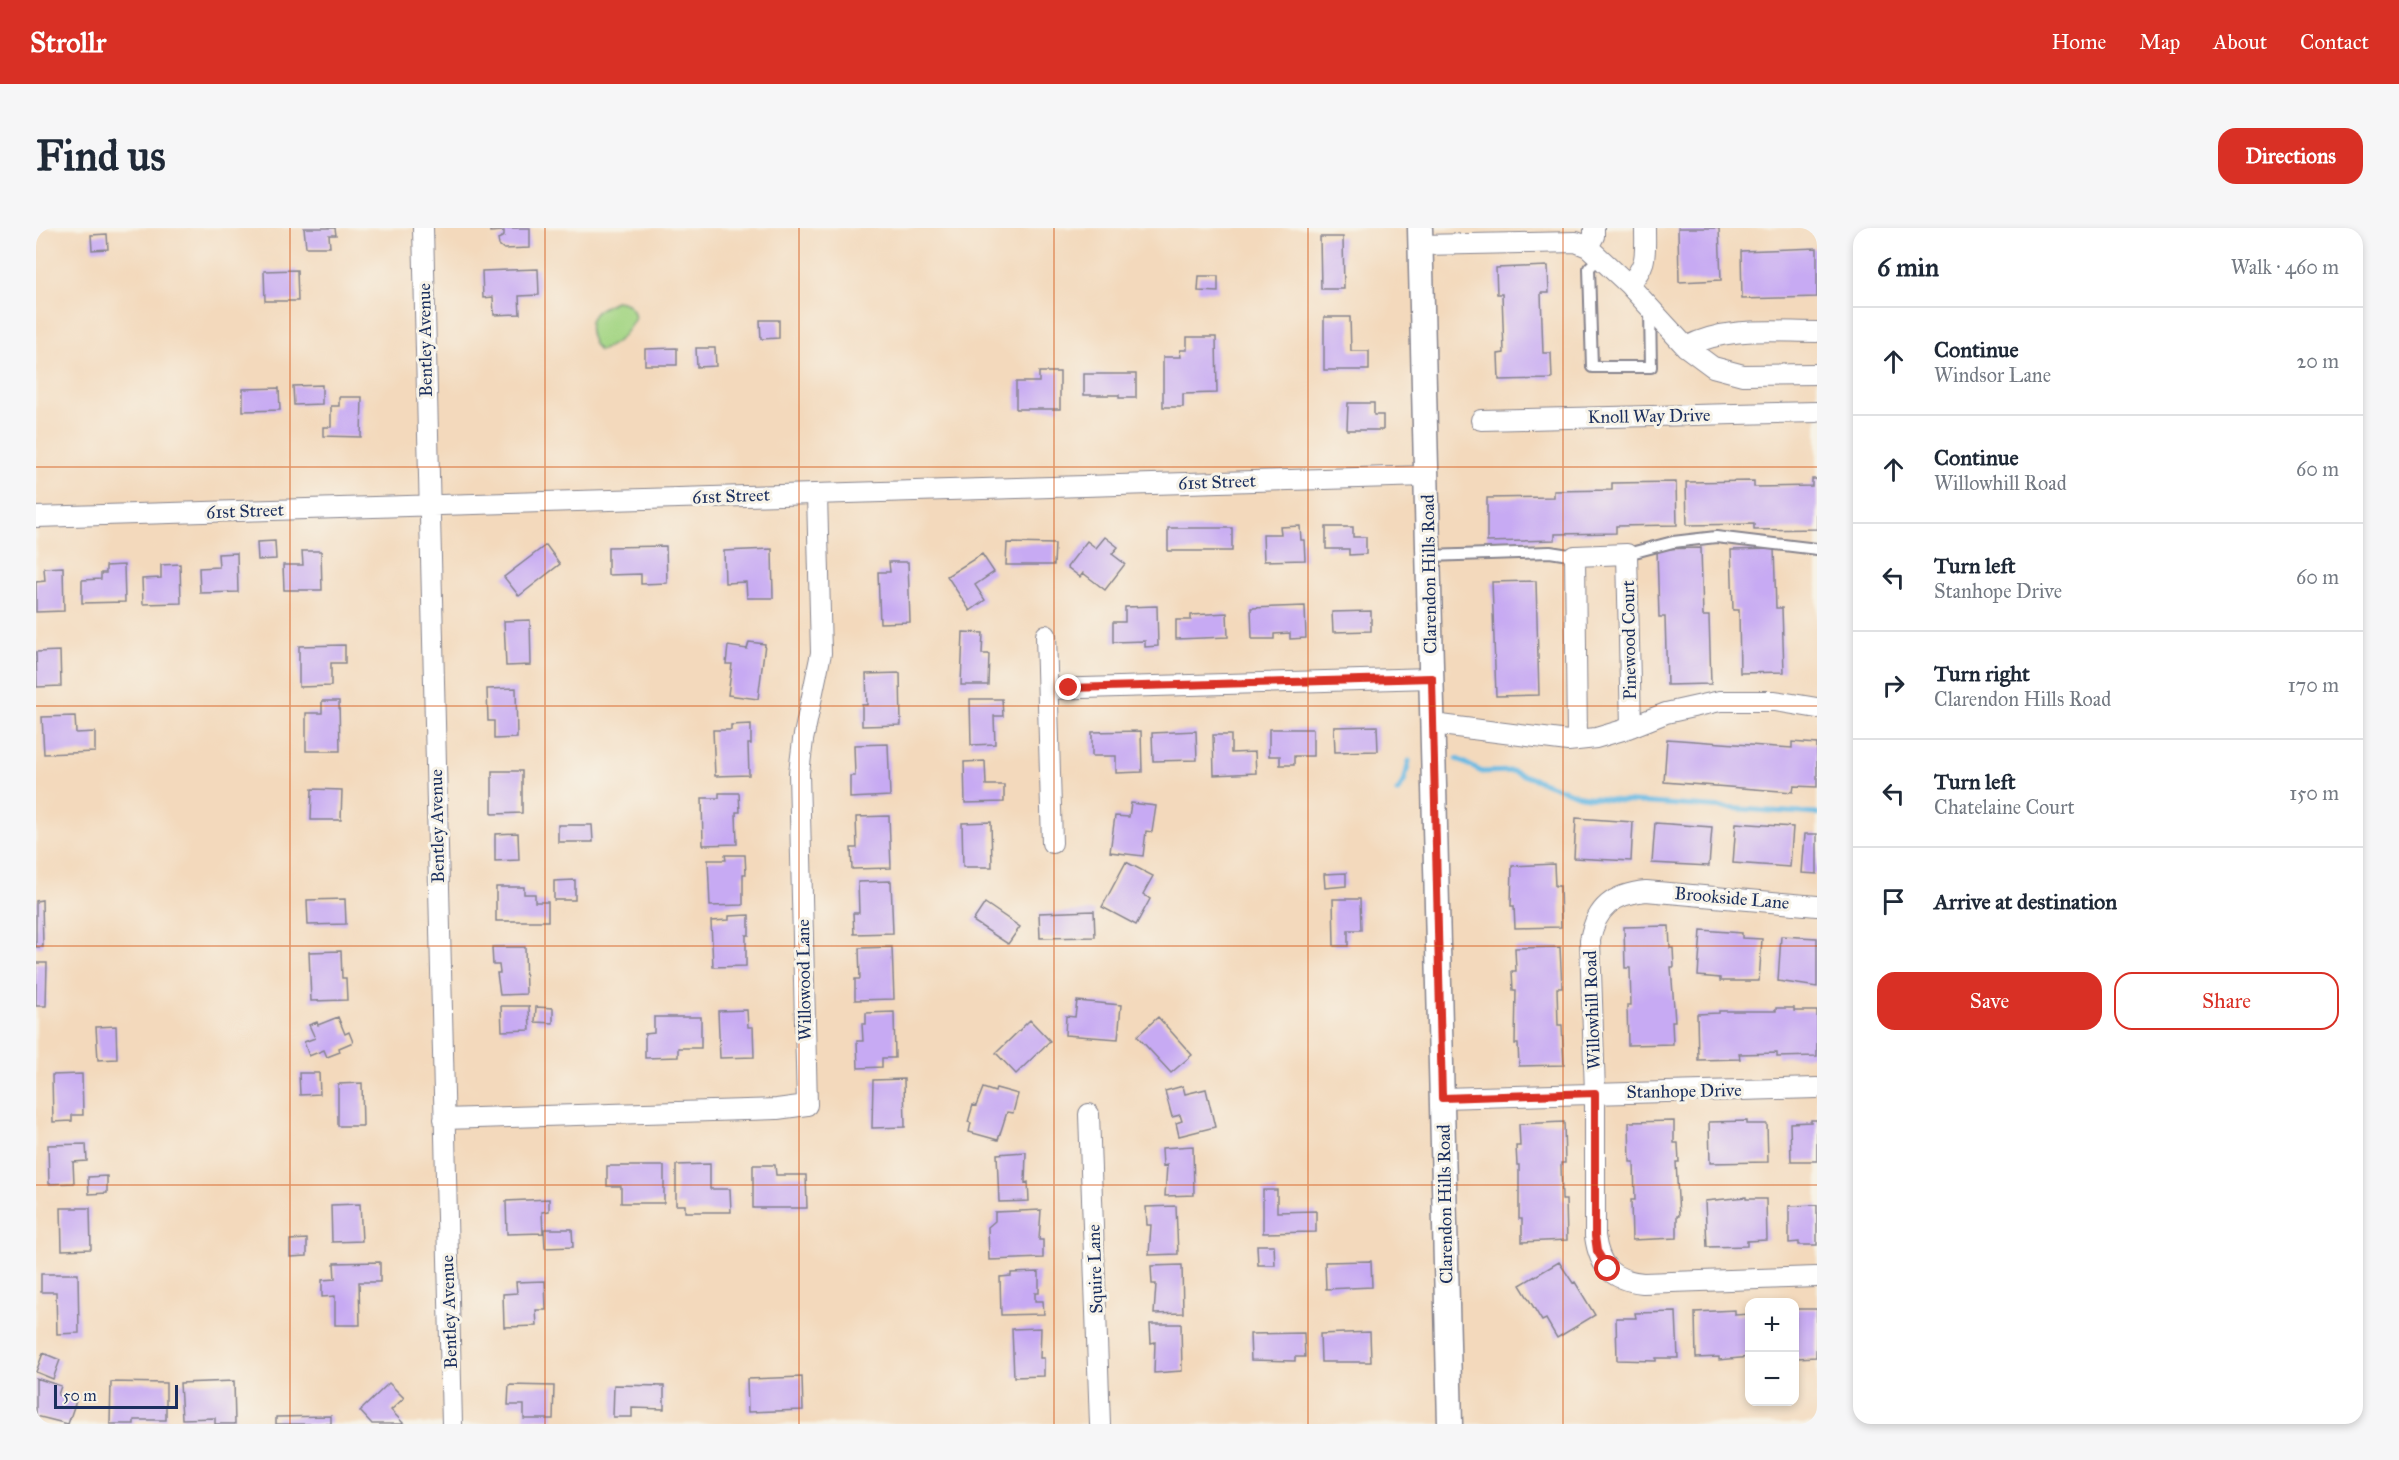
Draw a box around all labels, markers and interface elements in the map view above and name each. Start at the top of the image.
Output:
text: Strollr [30,25,106,60]
text: Home [2051,29,2106,55]
text: Map [2139,29,2180,55]
text: About [2213,29,2267,55]
text: Contact [2300,29,2369,55]
button: Directions [2218,128,2363,184]
text: Find us [36,130,166,182]
text: 6 min [1877,251,1939,283]
text: Walk · 460 m [2231,255,2339,279]
street label: Bentley Avenue [413,283,437,397]
text: Continue [1934,336,2019,363]
icon: ahead [1877,345,1910,378]
text: 20 m [2296,349,2339,373]
text: Windsor Lane [1934,363,2051,387]
street label: Knoll Way Drive [1587,404,1711,428]
text: Continue [1934,444,2019,471]
icon: ahead [1877,453,1910,486]
text: 60 m [2296,457,2339,481]
street label: 61st Street [1178,470,1257,494]
text: Willowhill Road [1934,471,2067,495]
street label: 61st Street [692,484,771,508]
street label: Clarendon Hills Road [1417,494,1441,654]
street label: 61st Street [206,499,285,523]
text: Turn left [1934,552,2016,579]
icon: left [1877,561,1910,594]
text: 60 m [2296,565,2339,589]
street label: Pinewood Court [1617,579,1641,700]
text: Stanhope Drive [1934,579,2062,603]
text: Turn right [1934,660,2030,687]
icon: right [1877,669,1910,702]
text: 170 m [2288,673,2339,697]
route end [1055,674,1081,700]
text: Clarendon Hills Road [1934,687,2111,711]
text: Turn left [1934,768,2016,795]
street label: Bentley Avenue [425,769,449,883]
icon: left [1877,777,1910,810]
text: 150 m [2289,781,2339,805]
text: Chatelaine Court [1934,795,2075,819]
street label: Brookside Lane [1674,882,1790,914]
icon: arrive [1877,885,1910,918]
text: Arrive at destination [1934,888,2117,915]
street label: Willowood Lane [792,919,816,1041]
street label: Willowhill Road [1579,950,1605,1070]
button: Save [1877,972,2102,1030]
button: Share [2114,972,2339,1030]
street label: Stanhope Drive [1626,1079,1742,1103]
street label: Clarendon Hills Road [1433,1124,1457,1284]
street label: Squire Lane [1082,1224,1109,1314]
street label: Bentley Avenue [436,1255,462,1369]
route start [1594,1255,1620,1281]
map controls [1745,1298,1799,1406]
button: + [1745,1298,1799,1352]
button: − [1745,1352,1799,1406]
scale bar [54,1382,178,1410]
text: 50 m [63,1386,97,1405]

